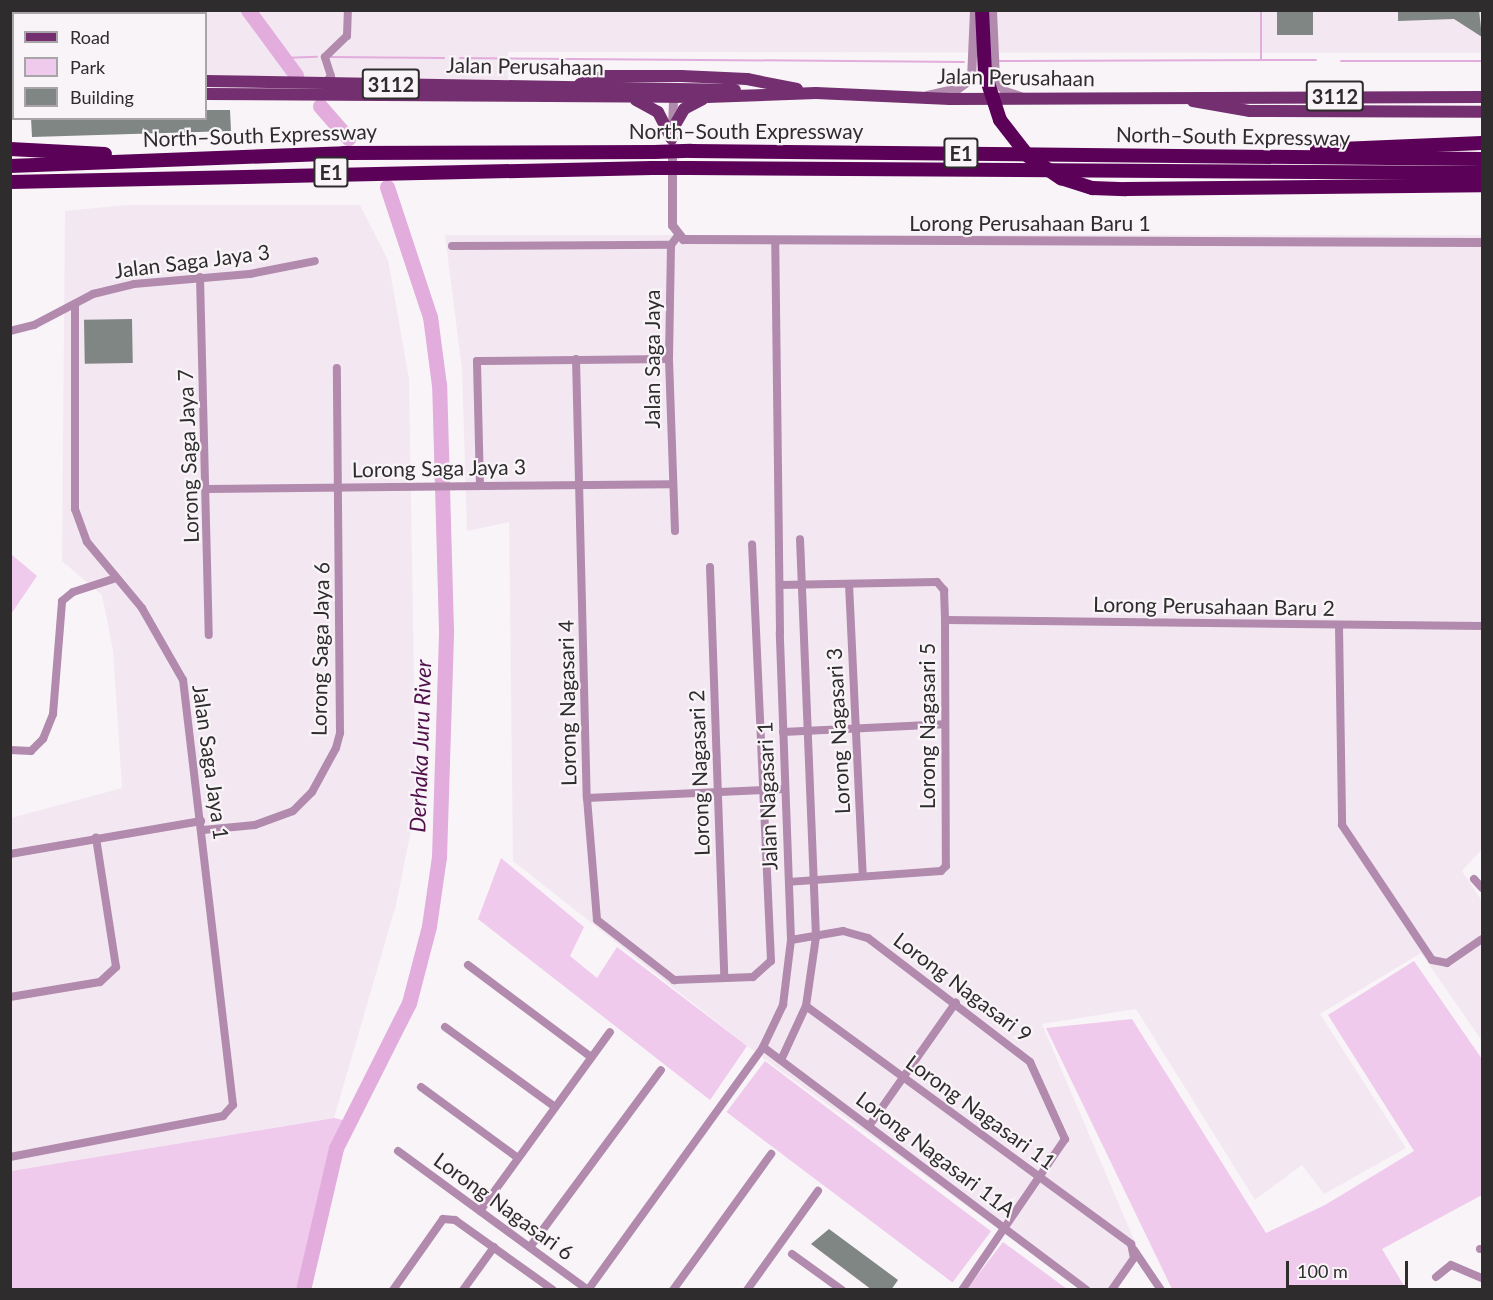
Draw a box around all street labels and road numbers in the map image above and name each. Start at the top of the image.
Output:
street label: Jalan Perusahaan [446,52,604,80]
street label: Jalan Perusahaan [937,63,1095,91]
road number: 3112 [361,67,421,101]
road number: 3112 [1305,79,1365,113]
street label: North–South Expressway [142,118,378,152]
street label: North–South Expressway [629,118,863,144]
street label: North–South Expressway [1116,121,1350,151]
road number: E1 [943,136,979,170]
road number: E1 [313,155,349,189]
street label: Lorong Perusahaan Baru 1 [909,210,1151,236]
street label: Jalan Saga Jaya 3 [113,239,271,283]
street label: Jalan Saga Jaya [639,289,665,429]
street label: Lorong Saga Jaya 7 [172,368,204,544]
street label: Lorong Saga Jaya 3 [351,454,527,482]
street label: Lorong Saga Jaya 6 [306,561,334,737]
street label: Lorong Perusahaan Baru 2 [1093,591,1335,621]
street label: Lorong Nagasari 4 [553,620,581,786]
street label: Lorong Nagasari 5 [914,643,940,809]
street label: Lorong Nagasari 3 [821,647,855,815]
street label: Jalan Saga Jaya 1 [188,682,234,842]
street label: Lorong Nagasari 2 [684,689,714,857]
street label: Jalan Nagasari 1 [752,721,782,871]
street label: Lorong Nagasari 9 [889,927,1037,1047]
street label: Lorong Nagasari 11 [901,1049,1061,1175]
street label: Lorong Nagasari 11A [851,1086,1021,1222]
street label: Lorong Nagasari 6 [429,1147,579,1265]

